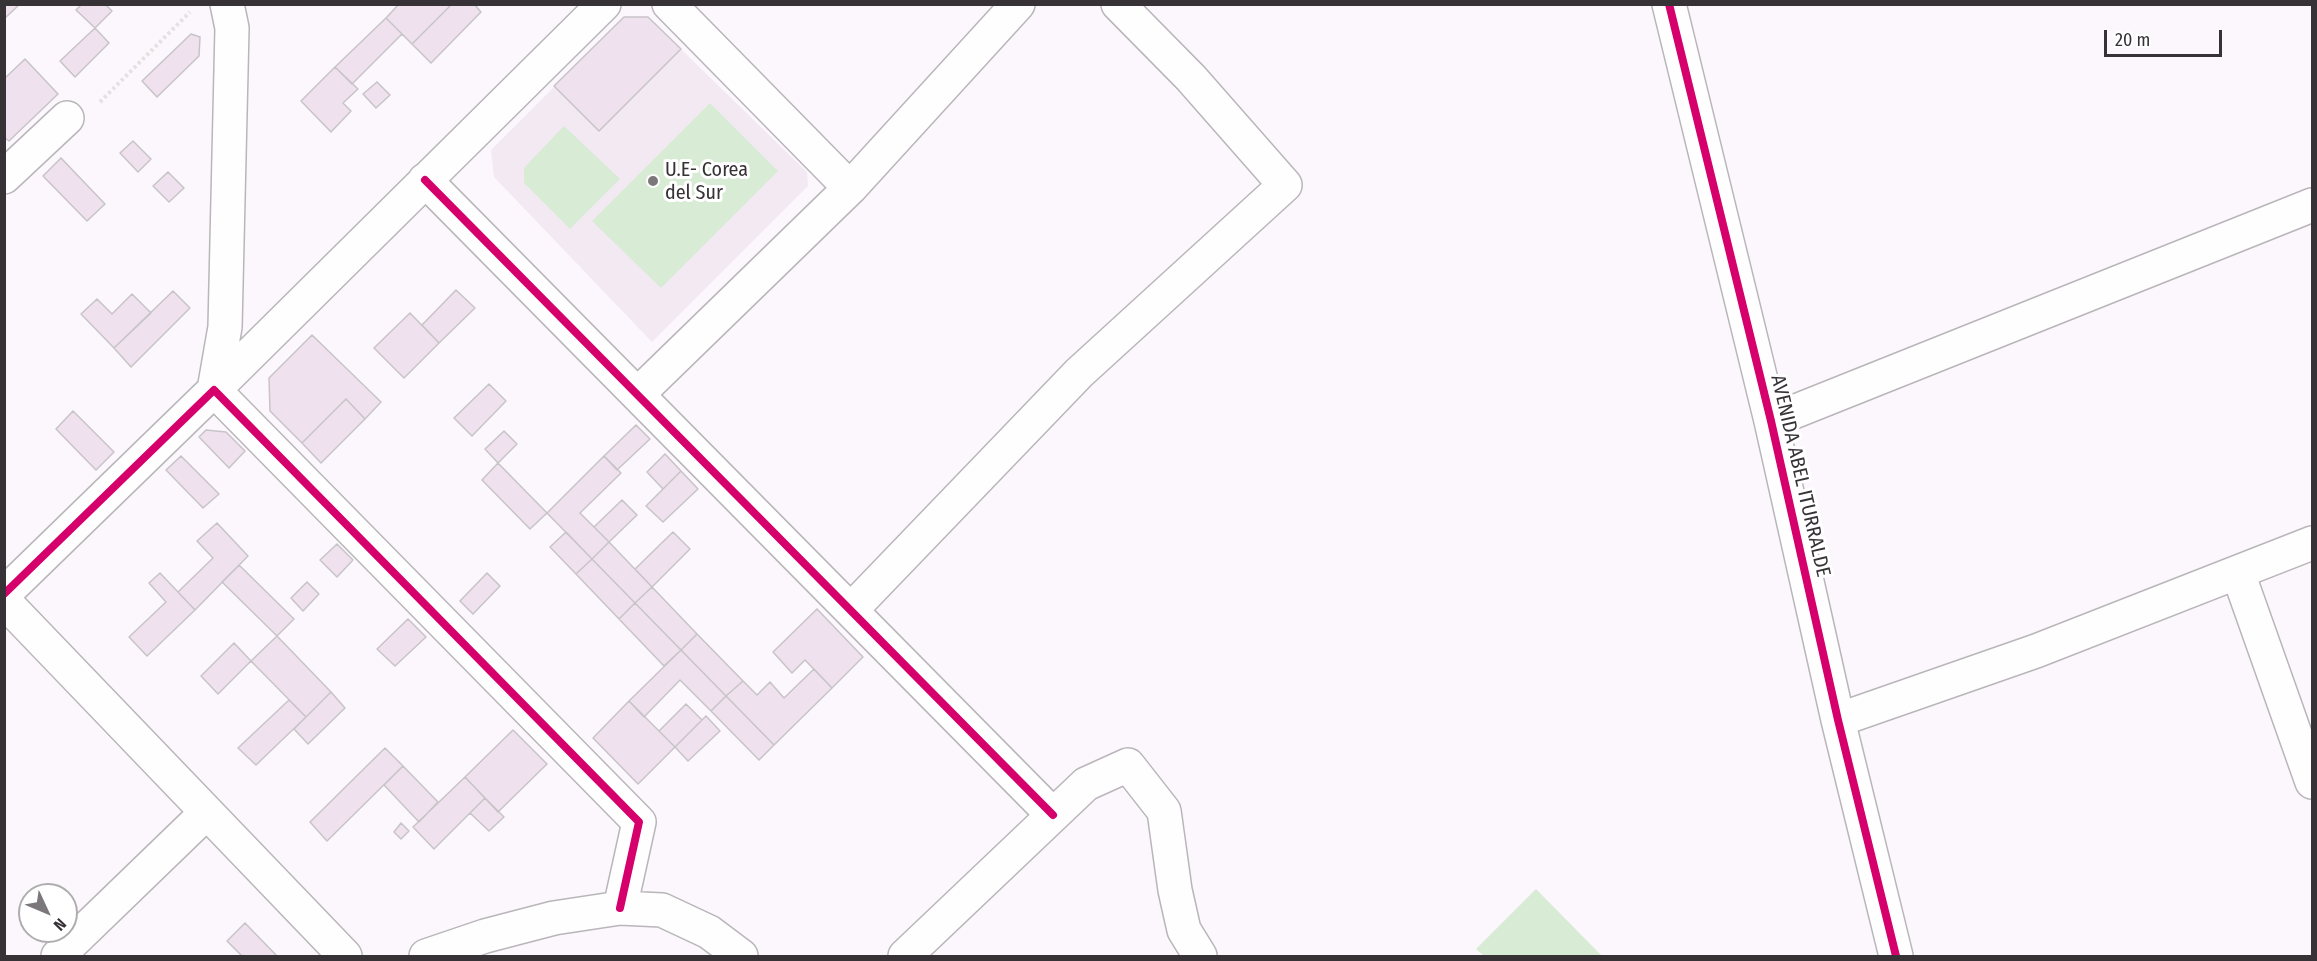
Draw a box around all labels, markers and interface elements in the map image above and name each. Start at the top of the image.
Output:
scale bar [2107,18,2226,56]
text: 20 m [2115,29,2150,51]
place label: U.E- Corea del Sur [665,158,748,205]
marker: U.E- Corea del Sur [646,174,660,188]
street label: AVENIDA ABEL ITURRALDE [1765,373,1835,579]
north arrow [18,883,78,943]
text: N [50,914,70,935]

